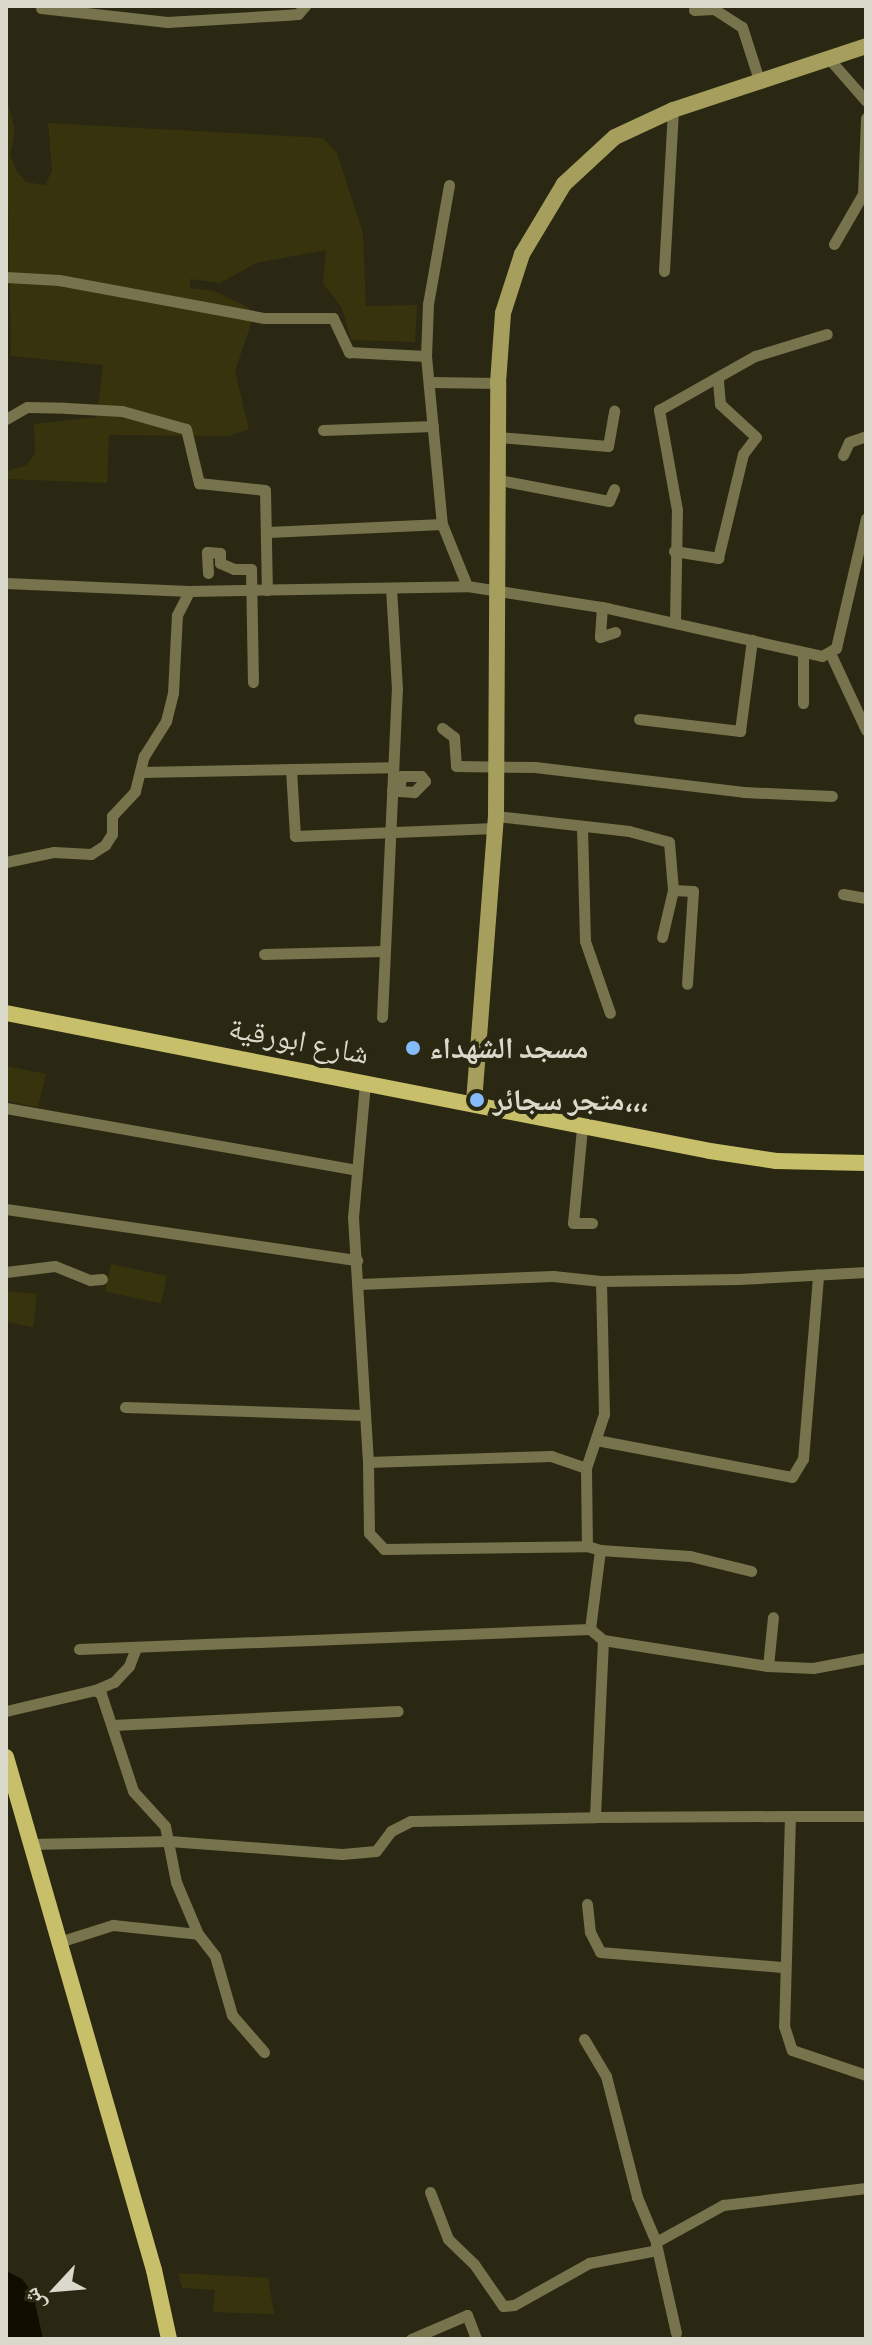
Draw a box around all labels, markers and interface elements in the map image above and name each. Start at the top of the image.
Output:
street label: شارع ابورقية [226,1010,372,1072]
place label: مسجد الشهداء [429,1030,588,1066]
marker: مسجد الشهداء [404,1039,422,1057]
place label: متجر سجائر،،، [493,1082,648,1118]
marker: متجر سجائر،،، [468,1091,486,1109]
north arrow [16,2249,96,2329]
text: ش [17,2283,51,2316]

